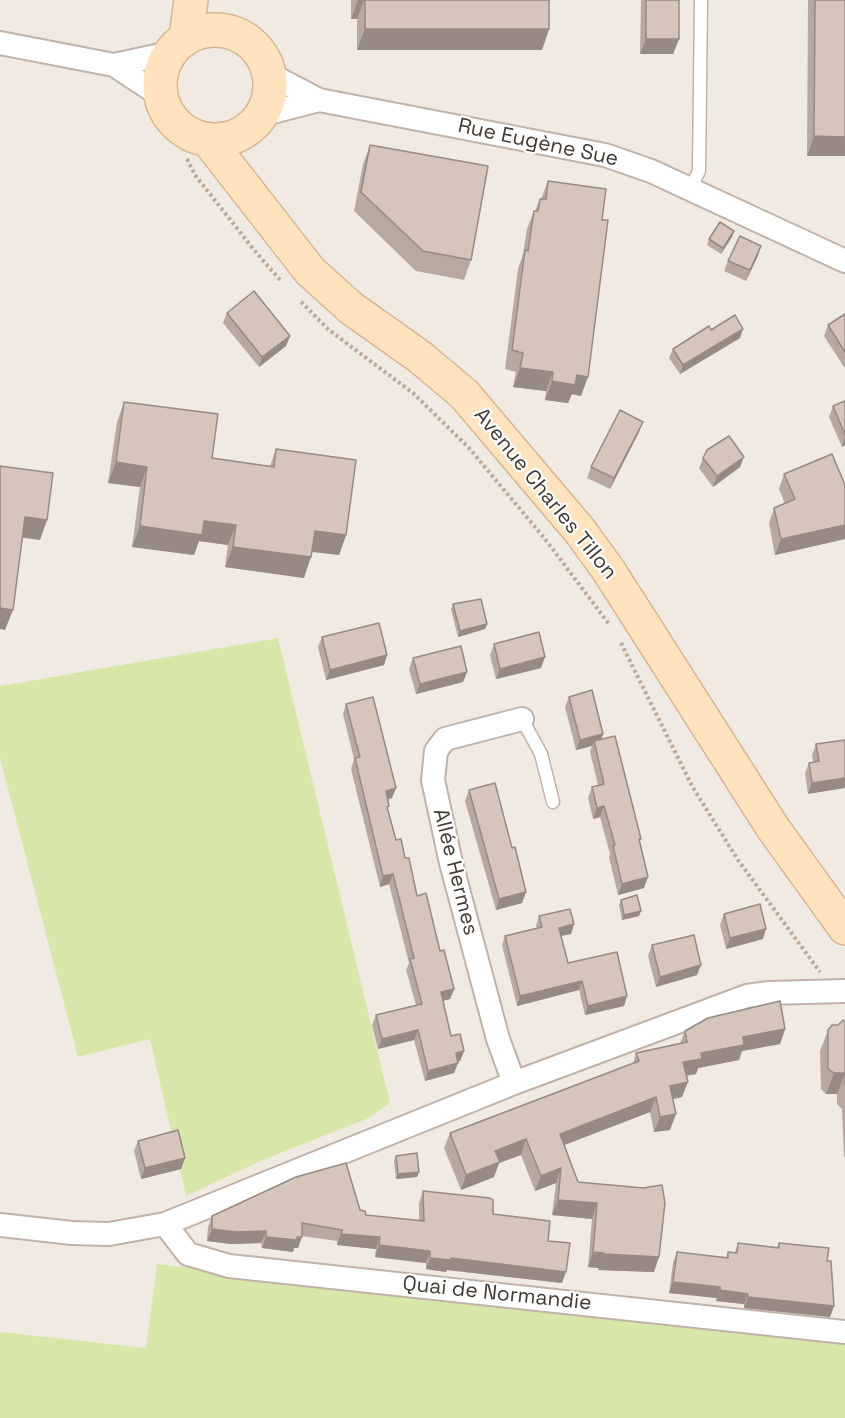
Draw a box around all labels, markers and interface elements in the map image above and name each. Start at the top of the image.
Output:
street label: Rue Eugène Sue [455,114,621,172]
street label: Avenue Charles Tillon [468,403,622,585]
street label: Allée Hermes [427,806,483,938]
street label: Quai de Normandie [401,1272,593,1316]

